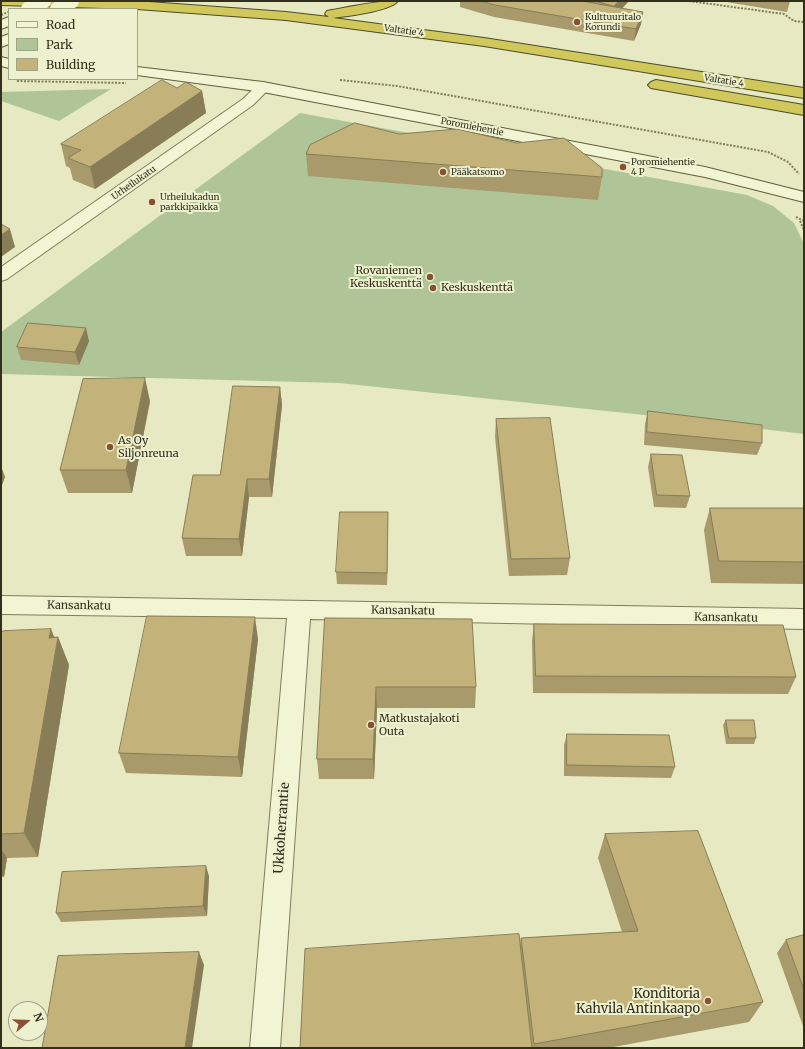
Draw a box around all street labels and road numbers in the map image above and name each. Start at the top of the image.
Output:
street label: Valtatie 4 [383,23,425,39]
street label: Valtatie 4 [703,73,745,89]
street label: Poromiehentie [440,116,504,138]
street label: Urheilukatu [110,164,158,202]
street label: Kansankatu [47,599,111,613]
street label: Kansankatu [371,604,435,618]
street label: Kansankatu [694,611,758,625]
street label: Ukkoherrantie [271,782,293,874]

